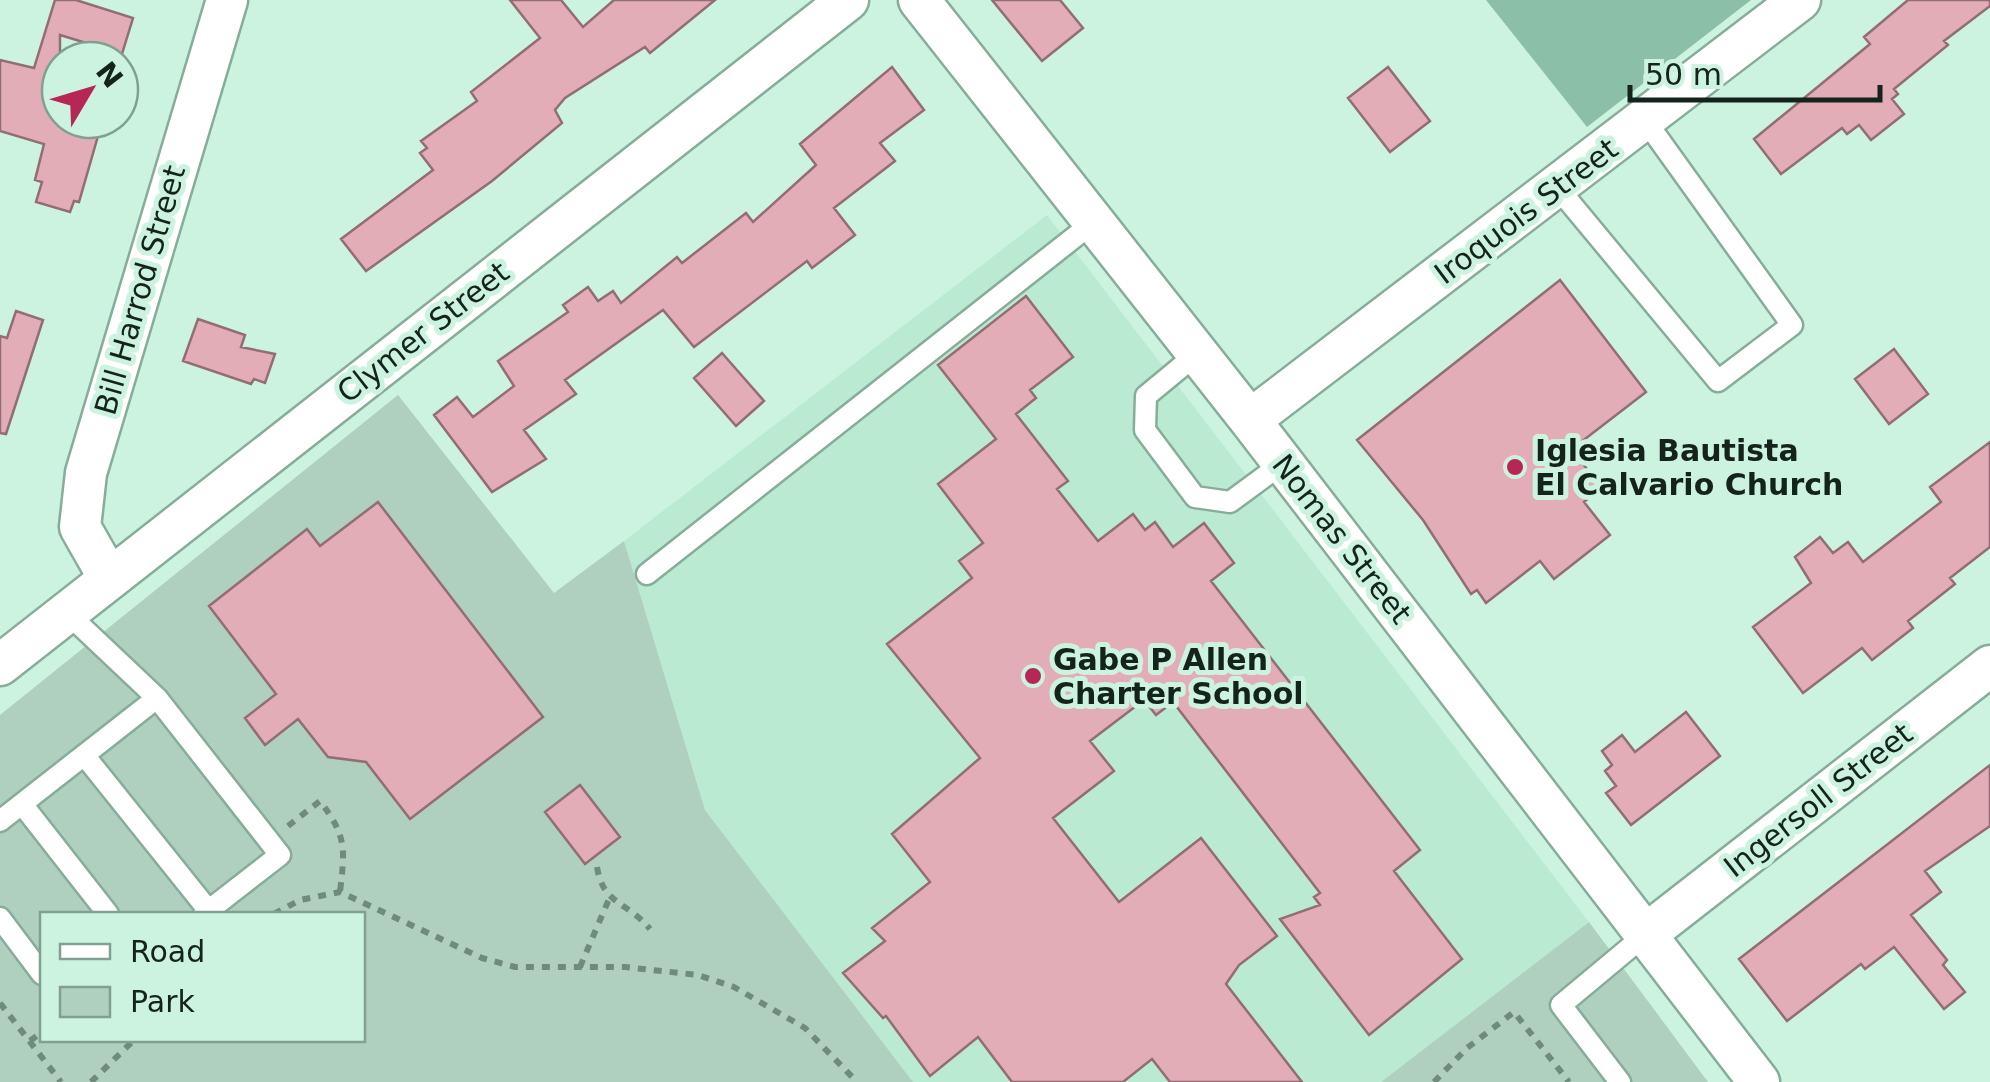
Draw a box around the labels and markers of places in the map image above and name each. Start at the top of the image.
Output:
place label: Iglesia Bautista El Calvario Church [1535,433,1843,502]
marker: Iglesia Bautista El Calvario Church [1504,456,1526,478]
place label: Gabe P Allen Charter School [1053,642,1304,711]
marker: Gabe P Allen Charter School [1022,665,1044,687]

